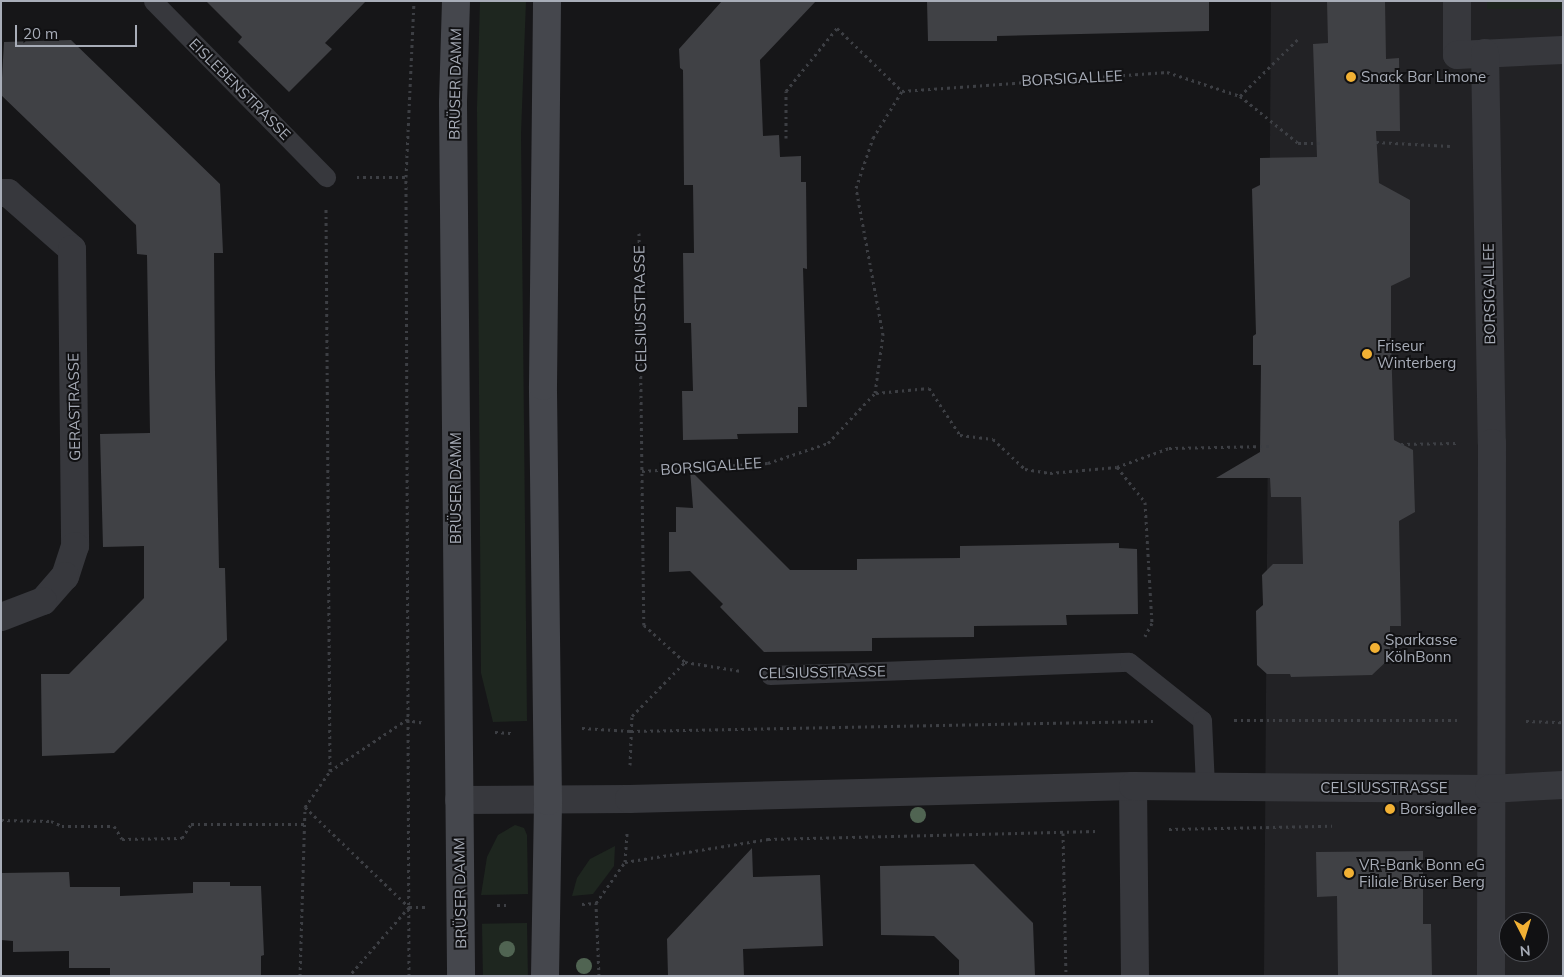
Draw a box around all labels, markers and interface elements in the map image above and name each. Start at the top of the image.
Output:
scale bar [18,15,140,47]
text: 20 m [23,24,58,43]
street label: BRÜSER DAMM [445,28,465,140]
street label: EISLEBENSTRASSE [186,35,294,143]
street label: BORSIGALLEE [1021,66,1123,90]
place label: Snack Bar Limone [1361,68,1486,86]
marker: Snack Bar Limone [1345,71,1357,83]
street label: BORSIGALLEE [1479,243,1499,345]
street label: CELSIUSSTRASSE [630,245,650,373]
place label: Friseur Winterberg [1377,336,1456,371]
marker: Friseur Winterberg [1361,348,1373,360]
street label: GERASTRASSE [64,353,84,461]
street label: BRÜSER DAMM [447,432,465,544]
street label: BORSIGALLEE [660,453,762,479]
place label: Sparkasse KölnBonn [1385,630,1457,665]
marker: Sparkasse KölnBonn [1369,642,1381,654]
street label: CELSIUSSTRASSE [758,662,886,682]
street label: CELSIUSSTRASSE [1320,779,1448,797]
place label: Borsigallee [1400,800,1477,818]
marker: Borsigallee [1384,803,1396,815]
street label: BRÜSER DAMM [450,837,470,949]
place label: VR-Bank Bonn eG Filiale Brüser Berg [1359,855,1485,890]
marker: VR-Bank Bonn eG Filiale Brüser Berg [1343,867,1355,879]
north arrow [1499,912,1549,962]
text: N [1519,942,1531,960]

